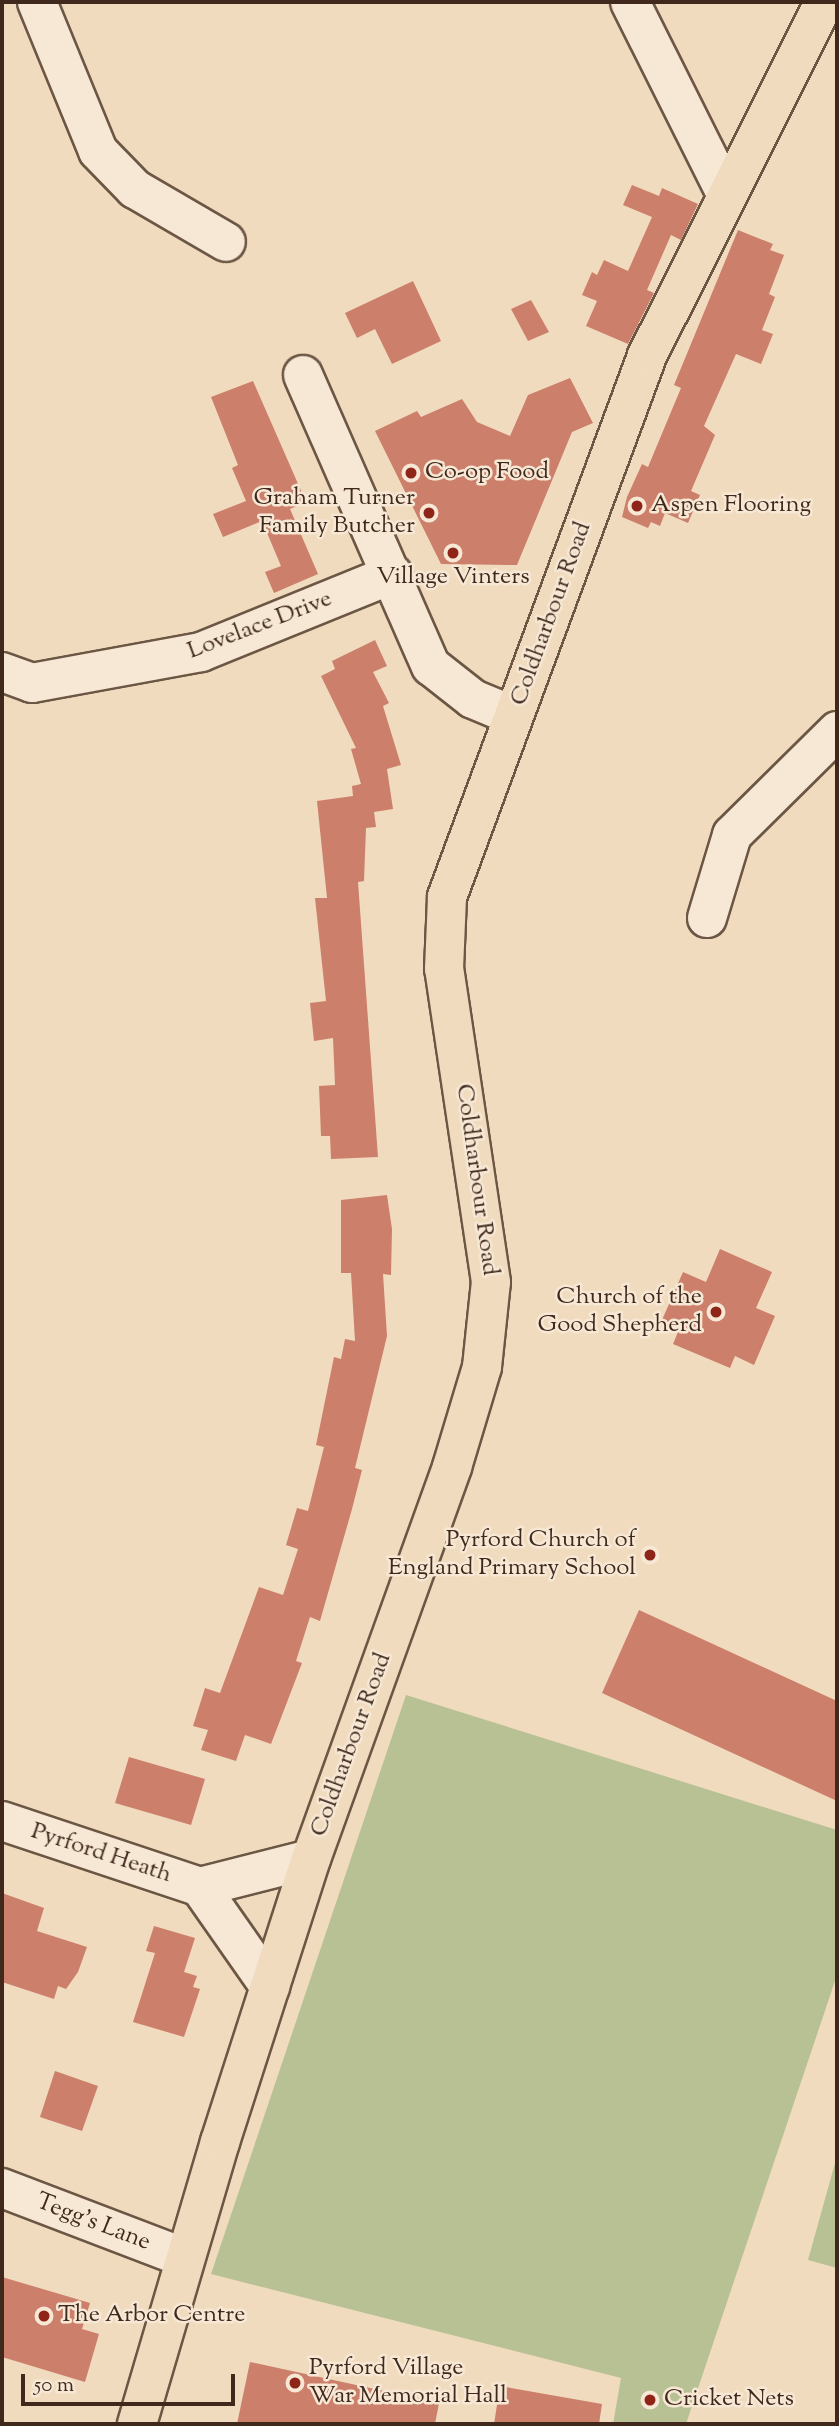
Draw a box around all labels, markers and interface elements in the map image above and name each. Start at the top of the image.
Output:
place label: Co-op Food [425,459,549,487]
marker: Co-op Food [403,465,419,481]
place label: Graham Turner Family Butcher [253,485,415,541]
place label: Aspen Flooring [651,492,811,520]
marker: Aspen Flooring [629,498,645,514]
marker: Graham Turner Family Butcher [421,505,437,521]
street label: Coldharbour Road [505,518,599,710]
marker: Village Vinters [445,545,461,561]
place label: Village Vinters [376,564,530,592]
street label: Lovelace Drive [184,585,336,667]
street label: Coldharbour Road [448,1082,504,1278]
place label: Church of the Good Shepherd [538,1284,702,1340]
marker: Church of the Good Shepherd [708,1304,724,1320]
place label: Pyrford Church of England Primary School [388,1527,636,1583]
marker: Pyrford Church of England Primary School [642,1547,658,1563]
street label: Coldharbour Road [305,1649,399,1841]
street label: Pyrford Heath [27,1818,175,1890]
street label: Tegg's Lane [32,2188,154,2258]
place label: The Arbor Centre [58,2302,245,2330]
marker: The Arbor Centre [36,2308,52,2324]
place label: Pyrford Village War Memorial Hall [309,2355,507,2411]
scale bar [24,2360,238,2404]
text: 50 m [34,2371,74,2401]
marker: Pyrford Village War Memorial Hall [287,2375,303,2391]
place label: Cricket Nets [664,2386,794,2414]
marker: Cricket Nets [642,2392,658,2408]

